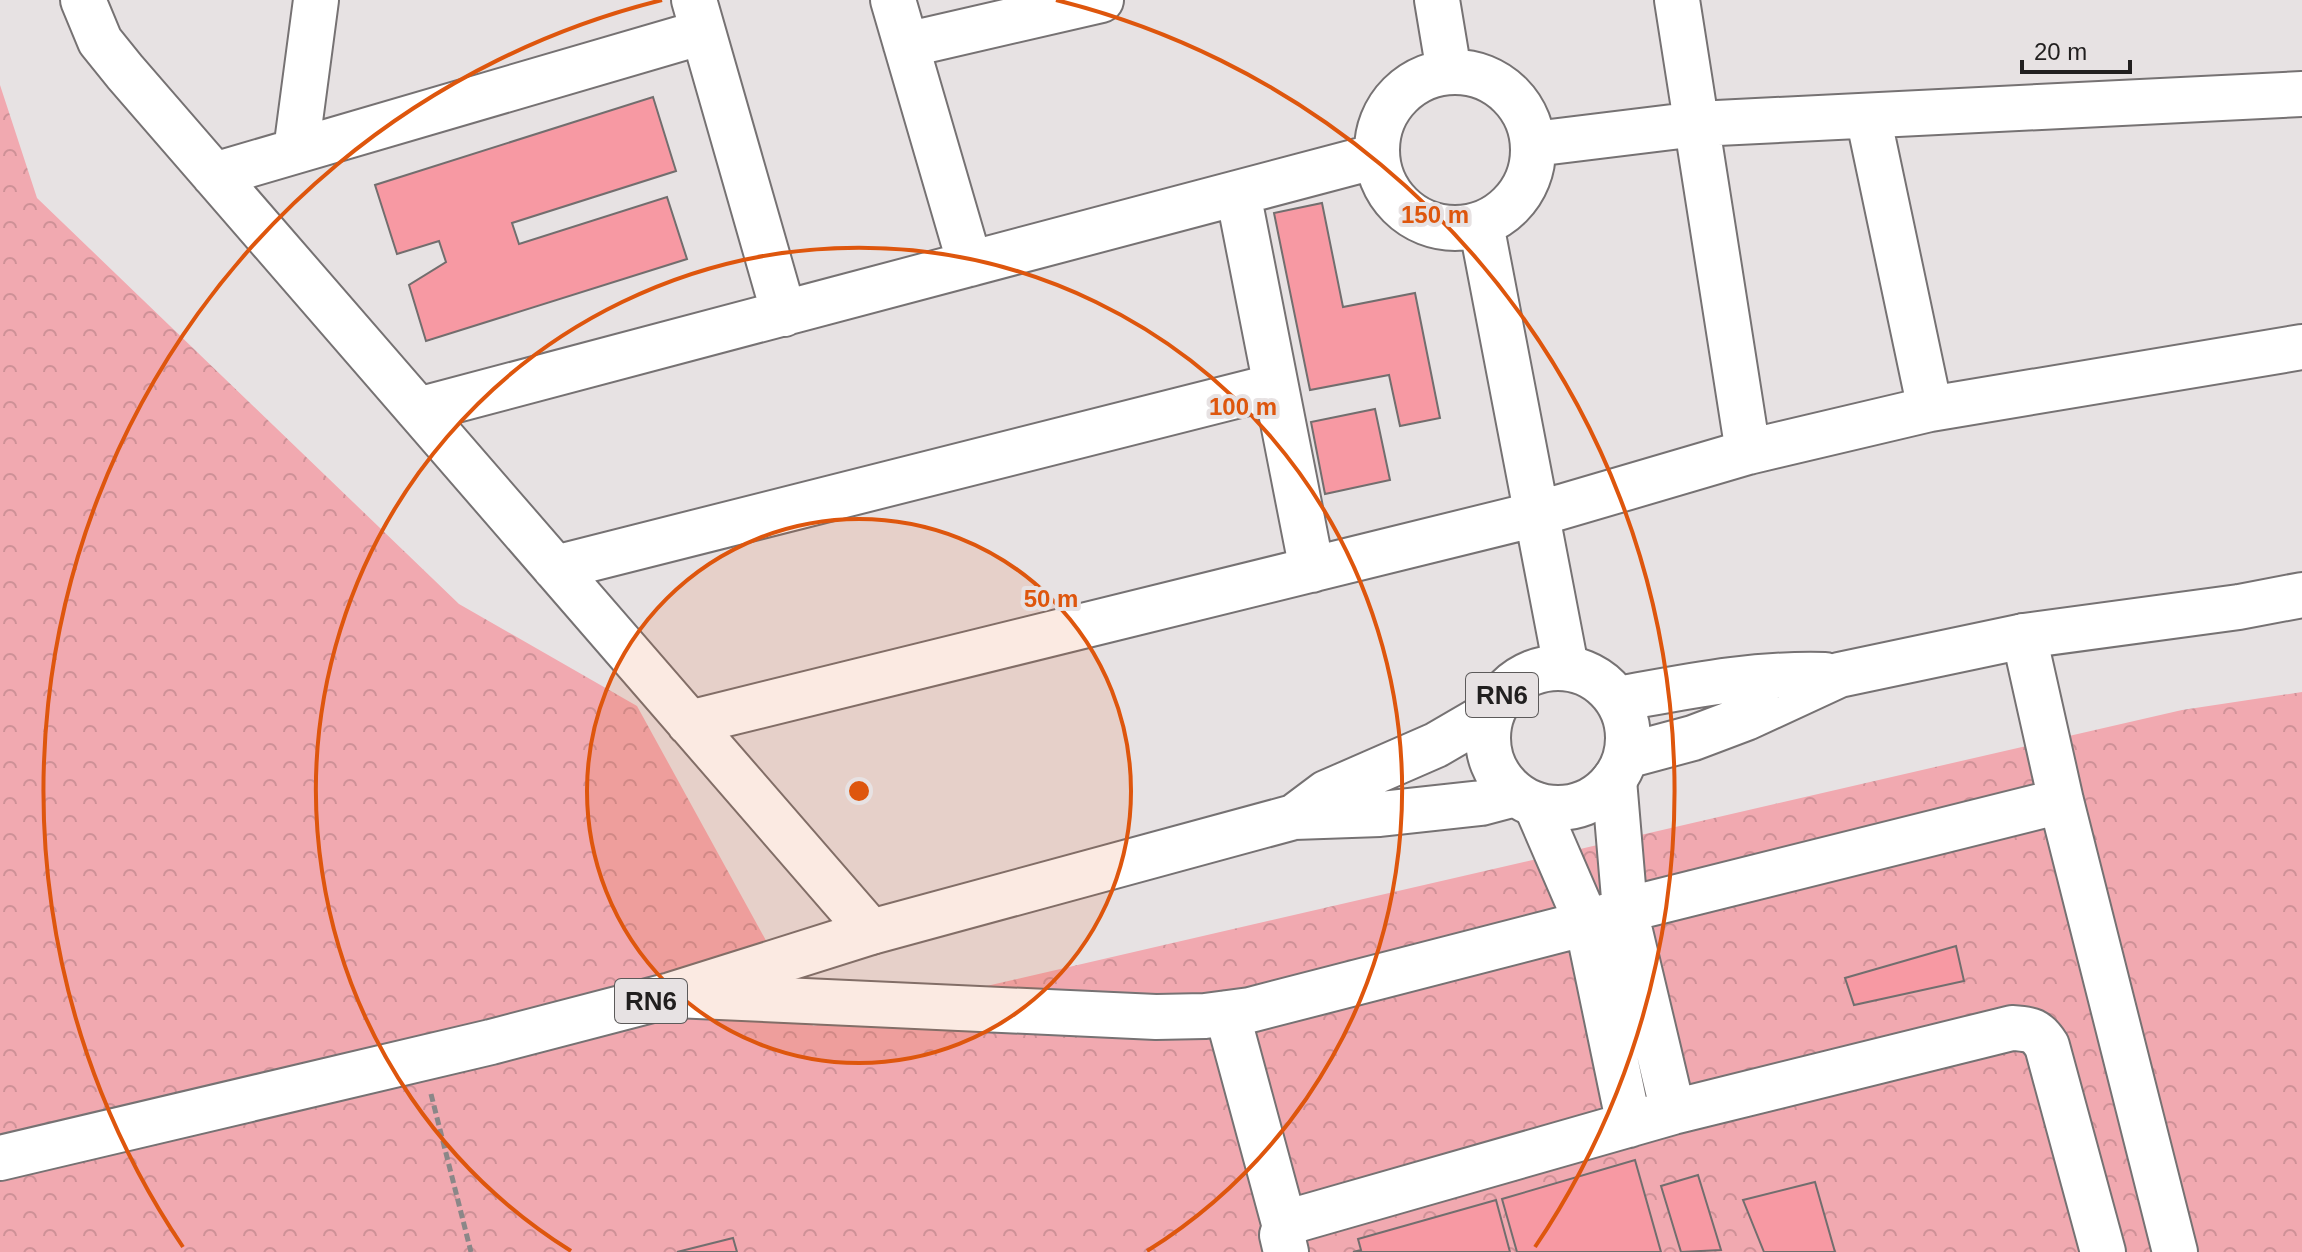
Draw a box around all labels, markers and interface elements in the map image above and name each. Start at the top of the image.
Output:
scale bar [2022,24,2130,74]
text: 20 m [2034,38,2087,65]
text: 150 m [1401,201,1469,228]
text: 100 m [1209,393,1277,420]
text: 50 m [1024,585,1078,612]
road number: RN6 [1466,673,1538,717]
centre of rings [845,777,873,805]
road number: RN6 [615,979,687,1023]

